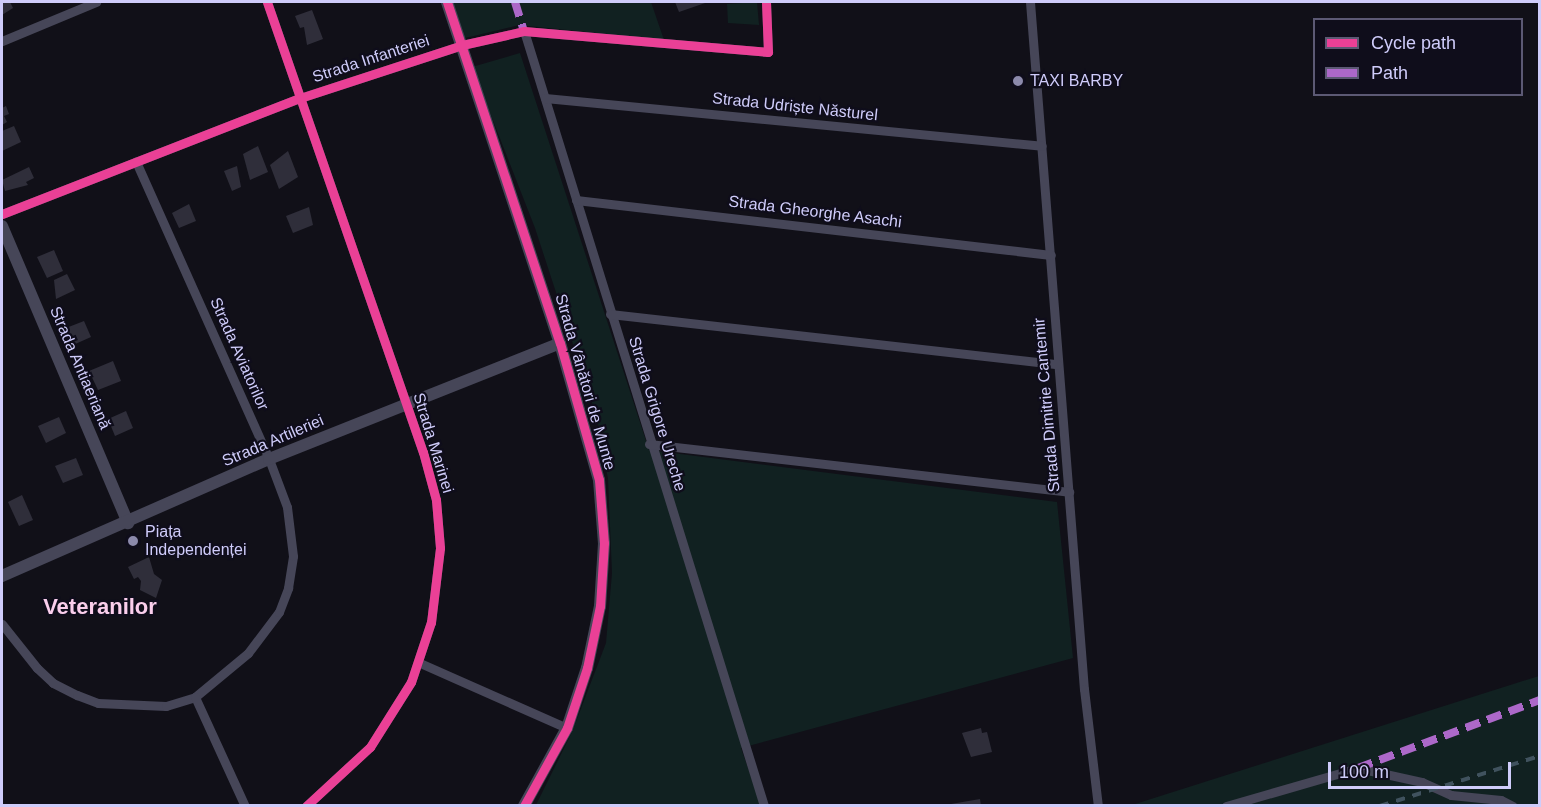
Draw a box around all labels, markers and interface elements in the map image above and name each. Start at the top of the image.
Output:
legend [1313,18,1523,96]
street label: Strada Infanteriei [310,31,432,87]
text: Cycle path [1371,33,1456,53]
text: Path [1371,63,1408,83]
place label: TAXI BARBY [1030,71,1123,91]
marker: TAXI BARBY [1011,74,1025,88]
street label: Strada Udriște Năsturel [711,89,879,125]
street label: Strada Gheorghe Asachi [727,192,903,232]
street label: Strada Vânători de Munte [551,292,619,472]
street label: Strada Aviatorilor [205,294,273,414]
street label: Strada Antiaeriană [45,303,115,433]
street label: Strada Dimitrie Cantemir [1030,317,1064,493]
street label: Strada Grigore Ureche [624,334,690,494]
street label: Strada Marinei [409,390,457,496]
street label: Strada Artileriei [219,411,327,471]
place label: Piața Independenței [145,522,246,560]
marker: Piața Independenței [126,534,140,548]
district label: Veteranilor [43,594,157,620]
scale bar [1331,750,1514,788]
text: 100 m [1339,762,1389,782]

